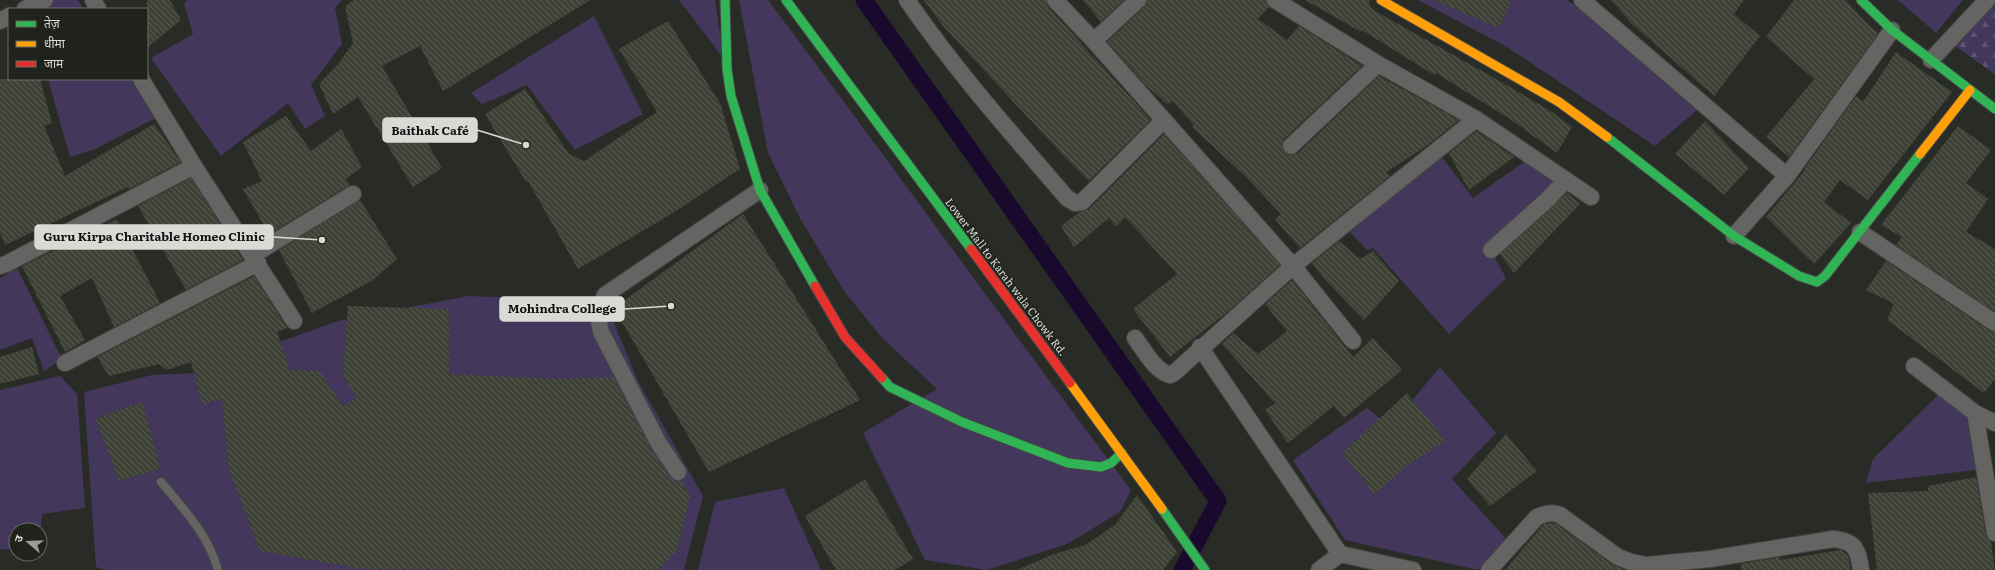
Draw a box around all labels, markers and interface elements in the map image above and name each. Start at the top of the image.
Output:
legend [8,8,148,80]
text: तेज़ [44,14,61,32]
text: धीमा [44,34,66,52]
text: जाम [44,54,64,72]
callout: Baithak Café [383,118,477,142]
text: Baithak Café [391,121,469,139]
street label: Lower Mall to Karah wala Chowk Rd. [942,194,1072,359]
callout: Guru Kirpa Charitable Homeo Clinic [35,225,273,249]
text: Guru Kirpa Charitable Homeo Clinic [43,227,265,245]
callout: Mohindra College [500,297,624,321]
text: Mohindra College [508,299,617,317]
north arrow [8,522,48,562]
text: उ [9,532,26,544]

